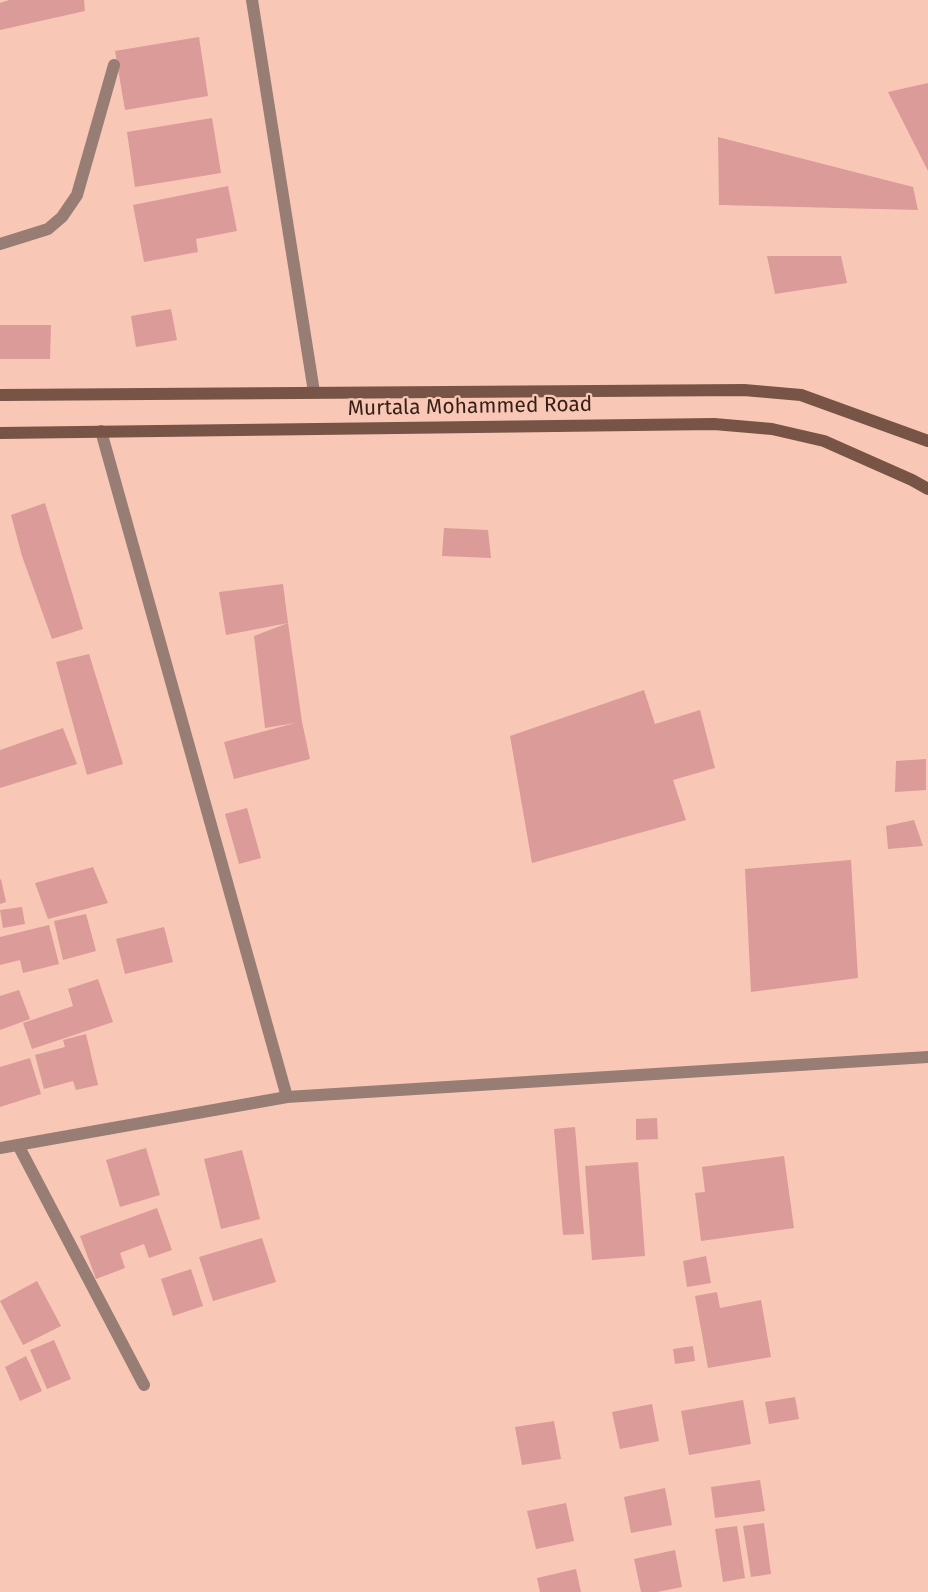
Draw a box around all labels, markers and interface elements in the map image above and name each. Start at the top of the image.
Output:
street label: Murtala Mohammed Road [347,392,593,422]

